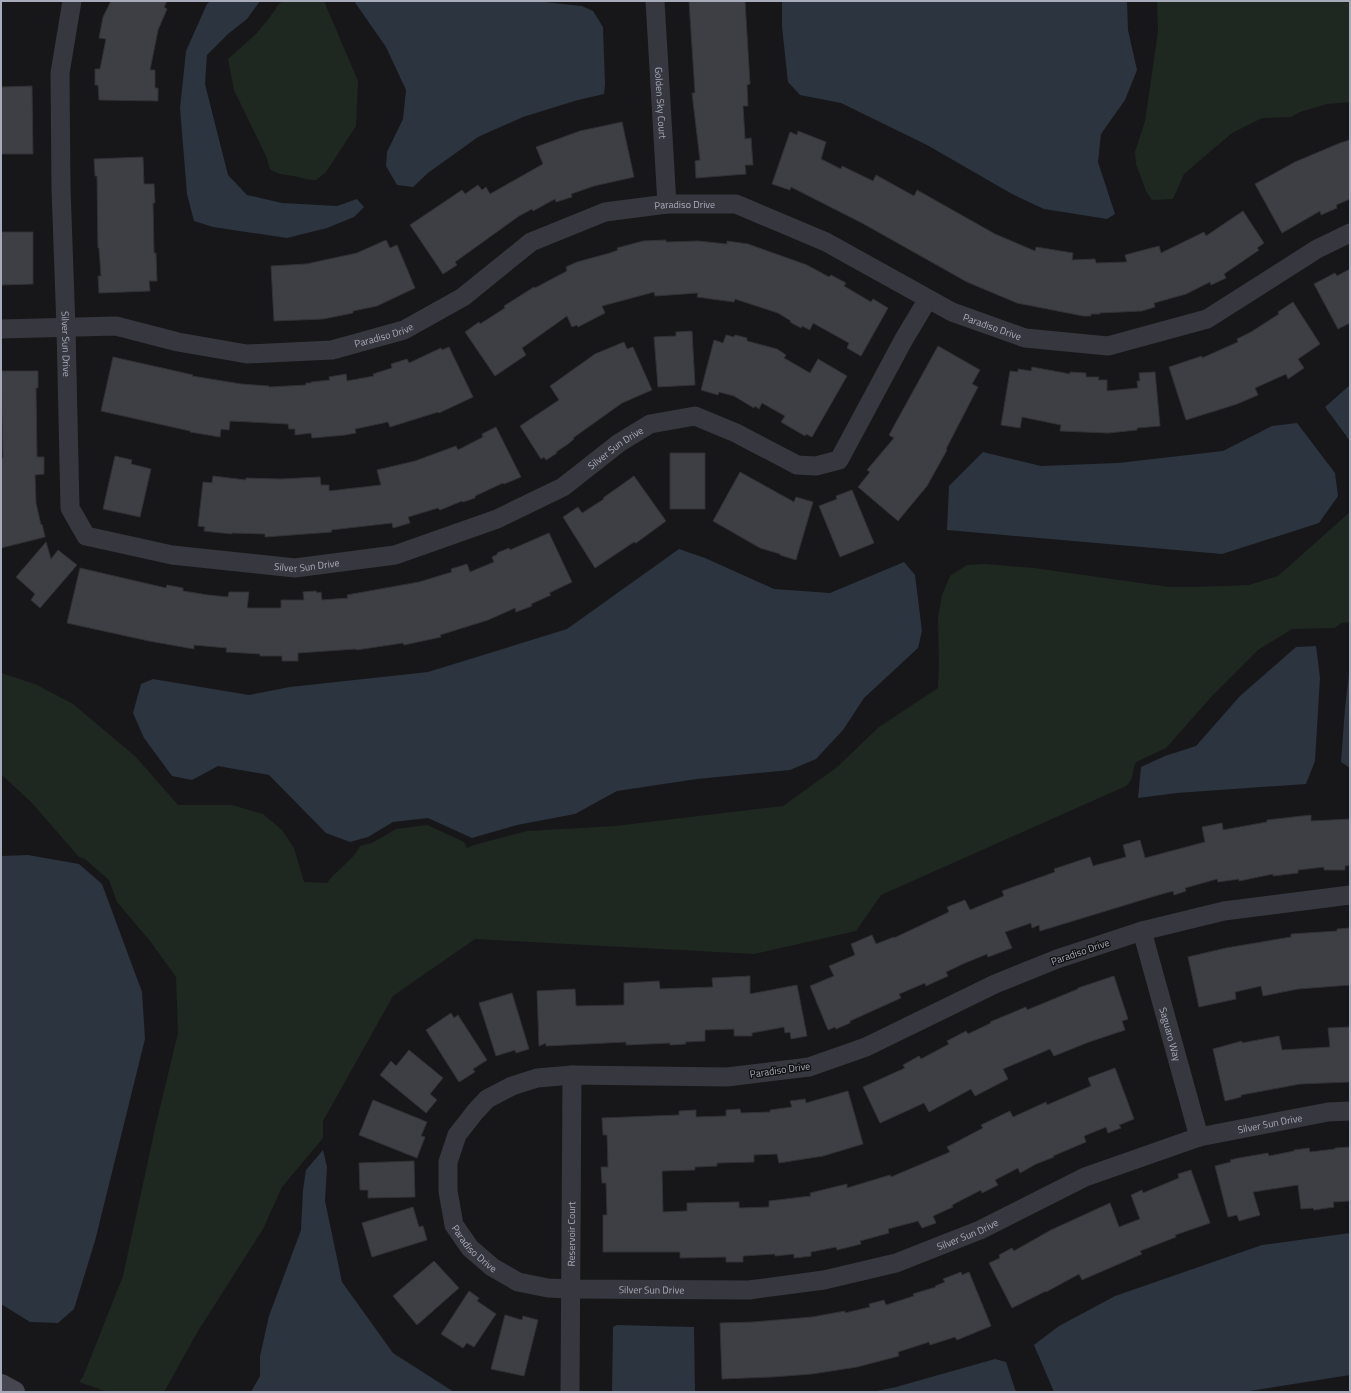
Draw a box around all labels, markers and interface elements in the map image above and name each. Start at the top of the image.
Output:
street label: Golden Sky Court [651,66,671,140]
street label: Paradiso Drive [653,196,715,213]
street label: Paradiso Drive [961,309,1024,344]
street label: Silver Sun Drive [58,311,75,377]
street label: Paradiso Drive [352,319,416,351]
street label: Silver Sun Drive [584,422,646,473]
street label: Silver Sun Drive [273,555,340,576]
street label: Paradiso Drive [1049,935,1111,969]
street label: Saguaro Way [1156,1005,1185,1063]
street label: Paradiso Drive [749,1058,811,1082]
street label: Silver Sun Drive [1236,1110,1303,1137]
street label: Reservoir Court [563,1201,579,1267]
street label: Silver Sun Drive [934,1215,1001,1254]
street label: Paradiso Drive [448,1221,500,1276]
street label: Silver Sun Drive [619,1282,684,1297]

